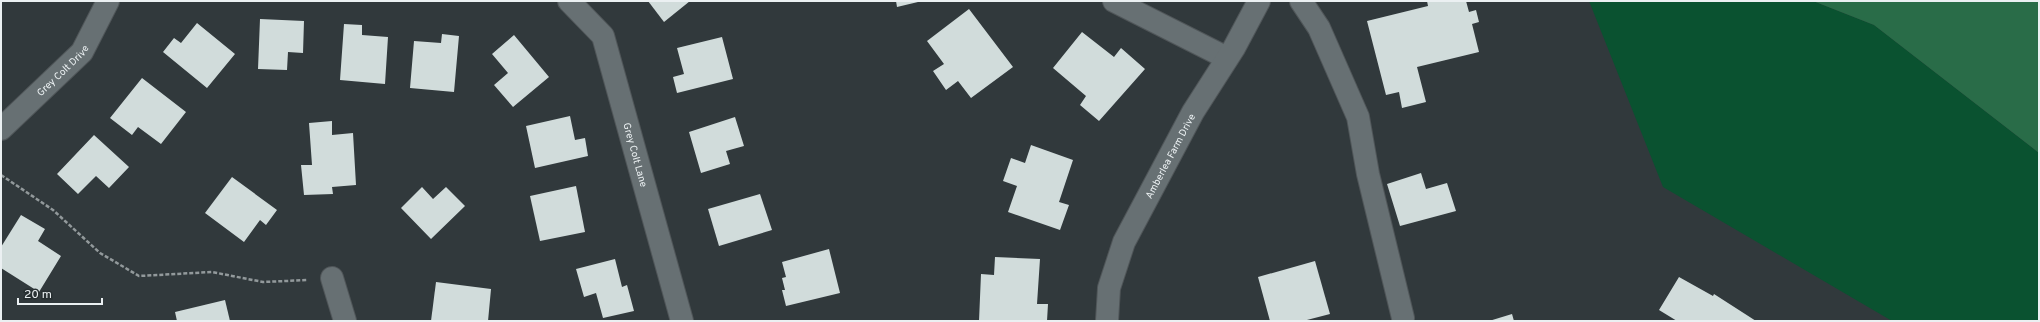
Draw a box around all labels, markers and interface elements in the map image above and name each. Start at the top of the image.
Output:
street label: Grey Colt Drive [35,43,92,100]
street label: Amberlea Farm Drive [1143,112,1199,201]
street label: Grey Colt Lane [619,121,650,189]
scale bar [18,280,102,306]
text: 20 m [24,287,52,303]

